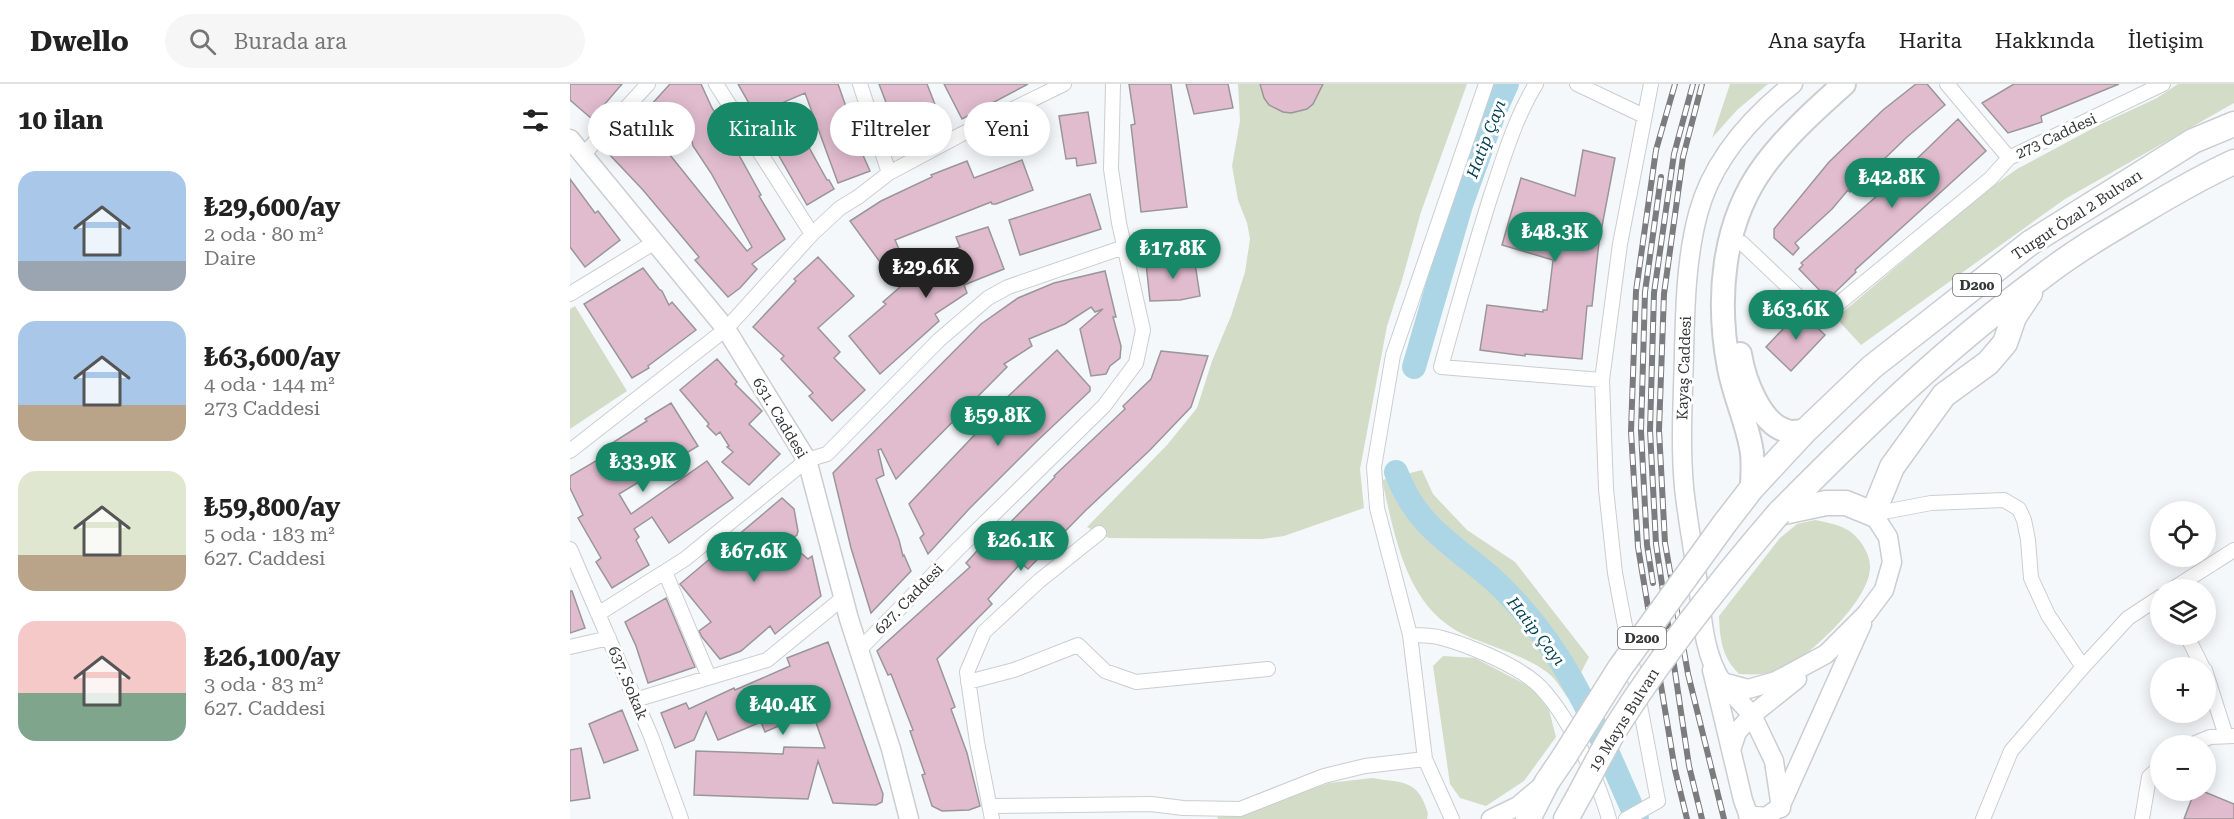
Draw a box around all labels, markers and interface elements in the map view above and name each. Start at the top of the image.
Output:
search box [165,14,585,68]
text: Dwello [30,25,129,58]
icon: search [186,25,219,58]
text: Burada ara [234,29,347,54]
text: Ana sayfa [1768,29,1866,53]
text: Harita [1899,29,1962,53]
text: Hakkında [1995,29,2095,53]
text: İletişim [2128,29,2204,53]
water label: Hatip Çayı [1462,97,1510,182]
chip: Satılık [588,102,695,156]
chip: Kiralık [707,102,818,156]
chip: Filtreler [830,102,952,156]
chip: Yeni [964,102,1050,156]
icon: filters [519,104,552,137]
text: 10 ilan [18,105,104,135]
street label: 273 Caddesi [2013,109,2099,163]
pin: ₺42.8K [1843,158,1941,209]
text: ₺42.8K [1859,165,1925,189]
street label: Turgut Özal 2 Bulvarı [2009,166,2146,264]
text: ₺29,600/ay [204,192,340,222]
icon: home [66,195,138,267]
pin: ₺48.3K [1506,212,1604,263]
text: ₺48.3K [1522,219,1588,243]
text: 2 oda · 80 m² [204,222,324,246]
pin: ₺17.8K [1124,229,1222,280]
text: ₺17.8K [1140,236,1206,260]
text: Daire [204,246,256,270]
pin: ₺29.6K [877,248,975,299]
text: ₺29.6K [893,255,959,279]
road number: D200 [1953,274,2001,296]
pin: ₺63.6K [1747,290,1845,341]
text: ₺63.6K [1763,297,1829,321]
street label: Kayaş Caddesi [1673,315,1695,420]
text: ₺63,600/ay [204,342,340,372]
icon: home [66,345,138,417]
text: 4 oda · 144 m² [204,372,335,396]
street label: 631. Caddesi [749,374,811,462]
text: 273 Caddesi [204,396,320,420]
pin: ₺59.8K [949,396,1047,447]
text: ₺59.8K [965,403,1031,427]
pin: ₺33.9K [594,442,692,493]
text: ₺33.9K [610,449,676,473]
text: ₺59,800/ay [204,492,340,522]
icon: home [66,495,138,567]
map controls [2150,501,2216,801]
button: locate [2150,501,2216,567]
pin: ₺26.1K [972,521,1070,572]
text: 5 oda · 183 m² [204,522,335,546]
text: ₺26.1K [988,528,1054,552]
pin: ₺67.6K [705,532,803,583]
text: ₺67.6K [721,539,787,563]
text: 627. Caddesi [204,546,325,570]
street label: 627. Caddesi [871,560,947,638]
button: layers [2150,579,2216,645]
water label: Hatip Çayı [1503,592,1569,669]
road number: D200 [1618,627,1666,649]
text: ₺26,100/ay [204,642,340,672]
street label: 637. Sokak [604,643,652,723]
icon: home [66,645,138,717]
button: + [2150,657,2216,723]
street label: 19 Mayıs Bulvarı [1585,665,1663,775]
text: 3 oda · 83 m² [204,672,324,696]
pin: ₺40.4K [734,685,832,736]
text: ₺40.4K [750,692,816,716]
text: 627. Caddesi [204,696,325,720]
button: − [2150,735,2216,801]

